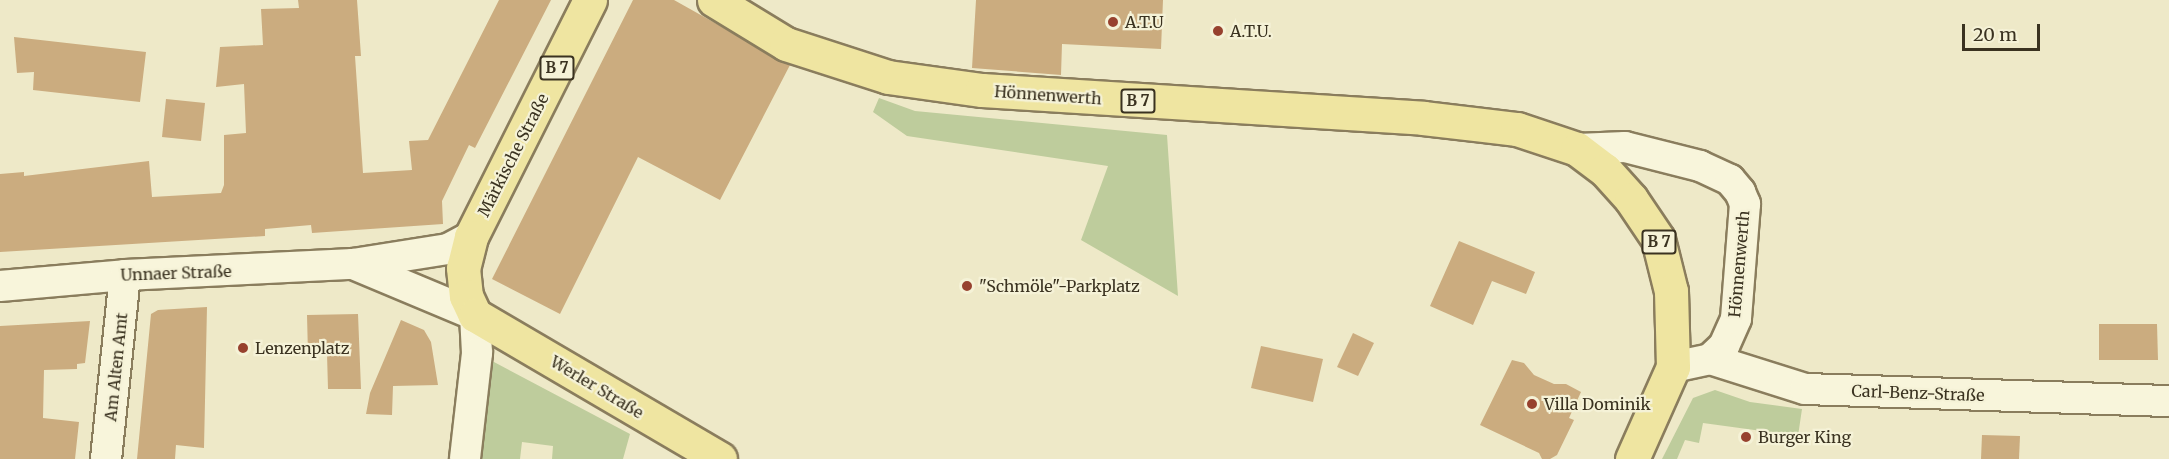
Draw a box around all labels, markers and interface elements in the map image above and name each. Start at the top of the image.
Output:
place label: A.T.U [1125,12,1164,32]
scale bar [1965,12,2043,50]
marker: A.T.U [1106,15,1120,29]
place label: A.T.U. [1230,21,1272,41]
text: 20 m [1973,23,2017,46]
marker: A.T.U. [1211,24,1225,38]
road number: B 7 [539,56,575,80]
street label: Hönnenwerth [994,82,1102,108]
road number: B 7 [1120,89,1156,113]
street label: Märkische Straße [474,90,552,220]
street label: Hönnenwerth [1725,210,1753,318]
road number: B 7 [1641,230,1677,254]
street label: Unnaer Straße [120,261,232,285]
place label: "Schmöle"-Parkplatz [979,276,1140,296]
marker: "Schmöle"-Parkplatz [960,279,974,293]
street label: Am Alten Amt [101,312,131,422]
place label: Lenzenplatz [255,338,349,358]
marker: Lenzenplatz [236,341,250,355]
street label: Werler Straße [547,352,647,422]
street label: Carl-Benz-Straße [1851,381,1985,405]
place label: Villa Dominik [1544,394,1651,414]
marker: Villa Dominik [1525,397,1539,411]
place label: Burger King [1758,427,1851,447]
marker: Burger King [1739,430,1753,444]

